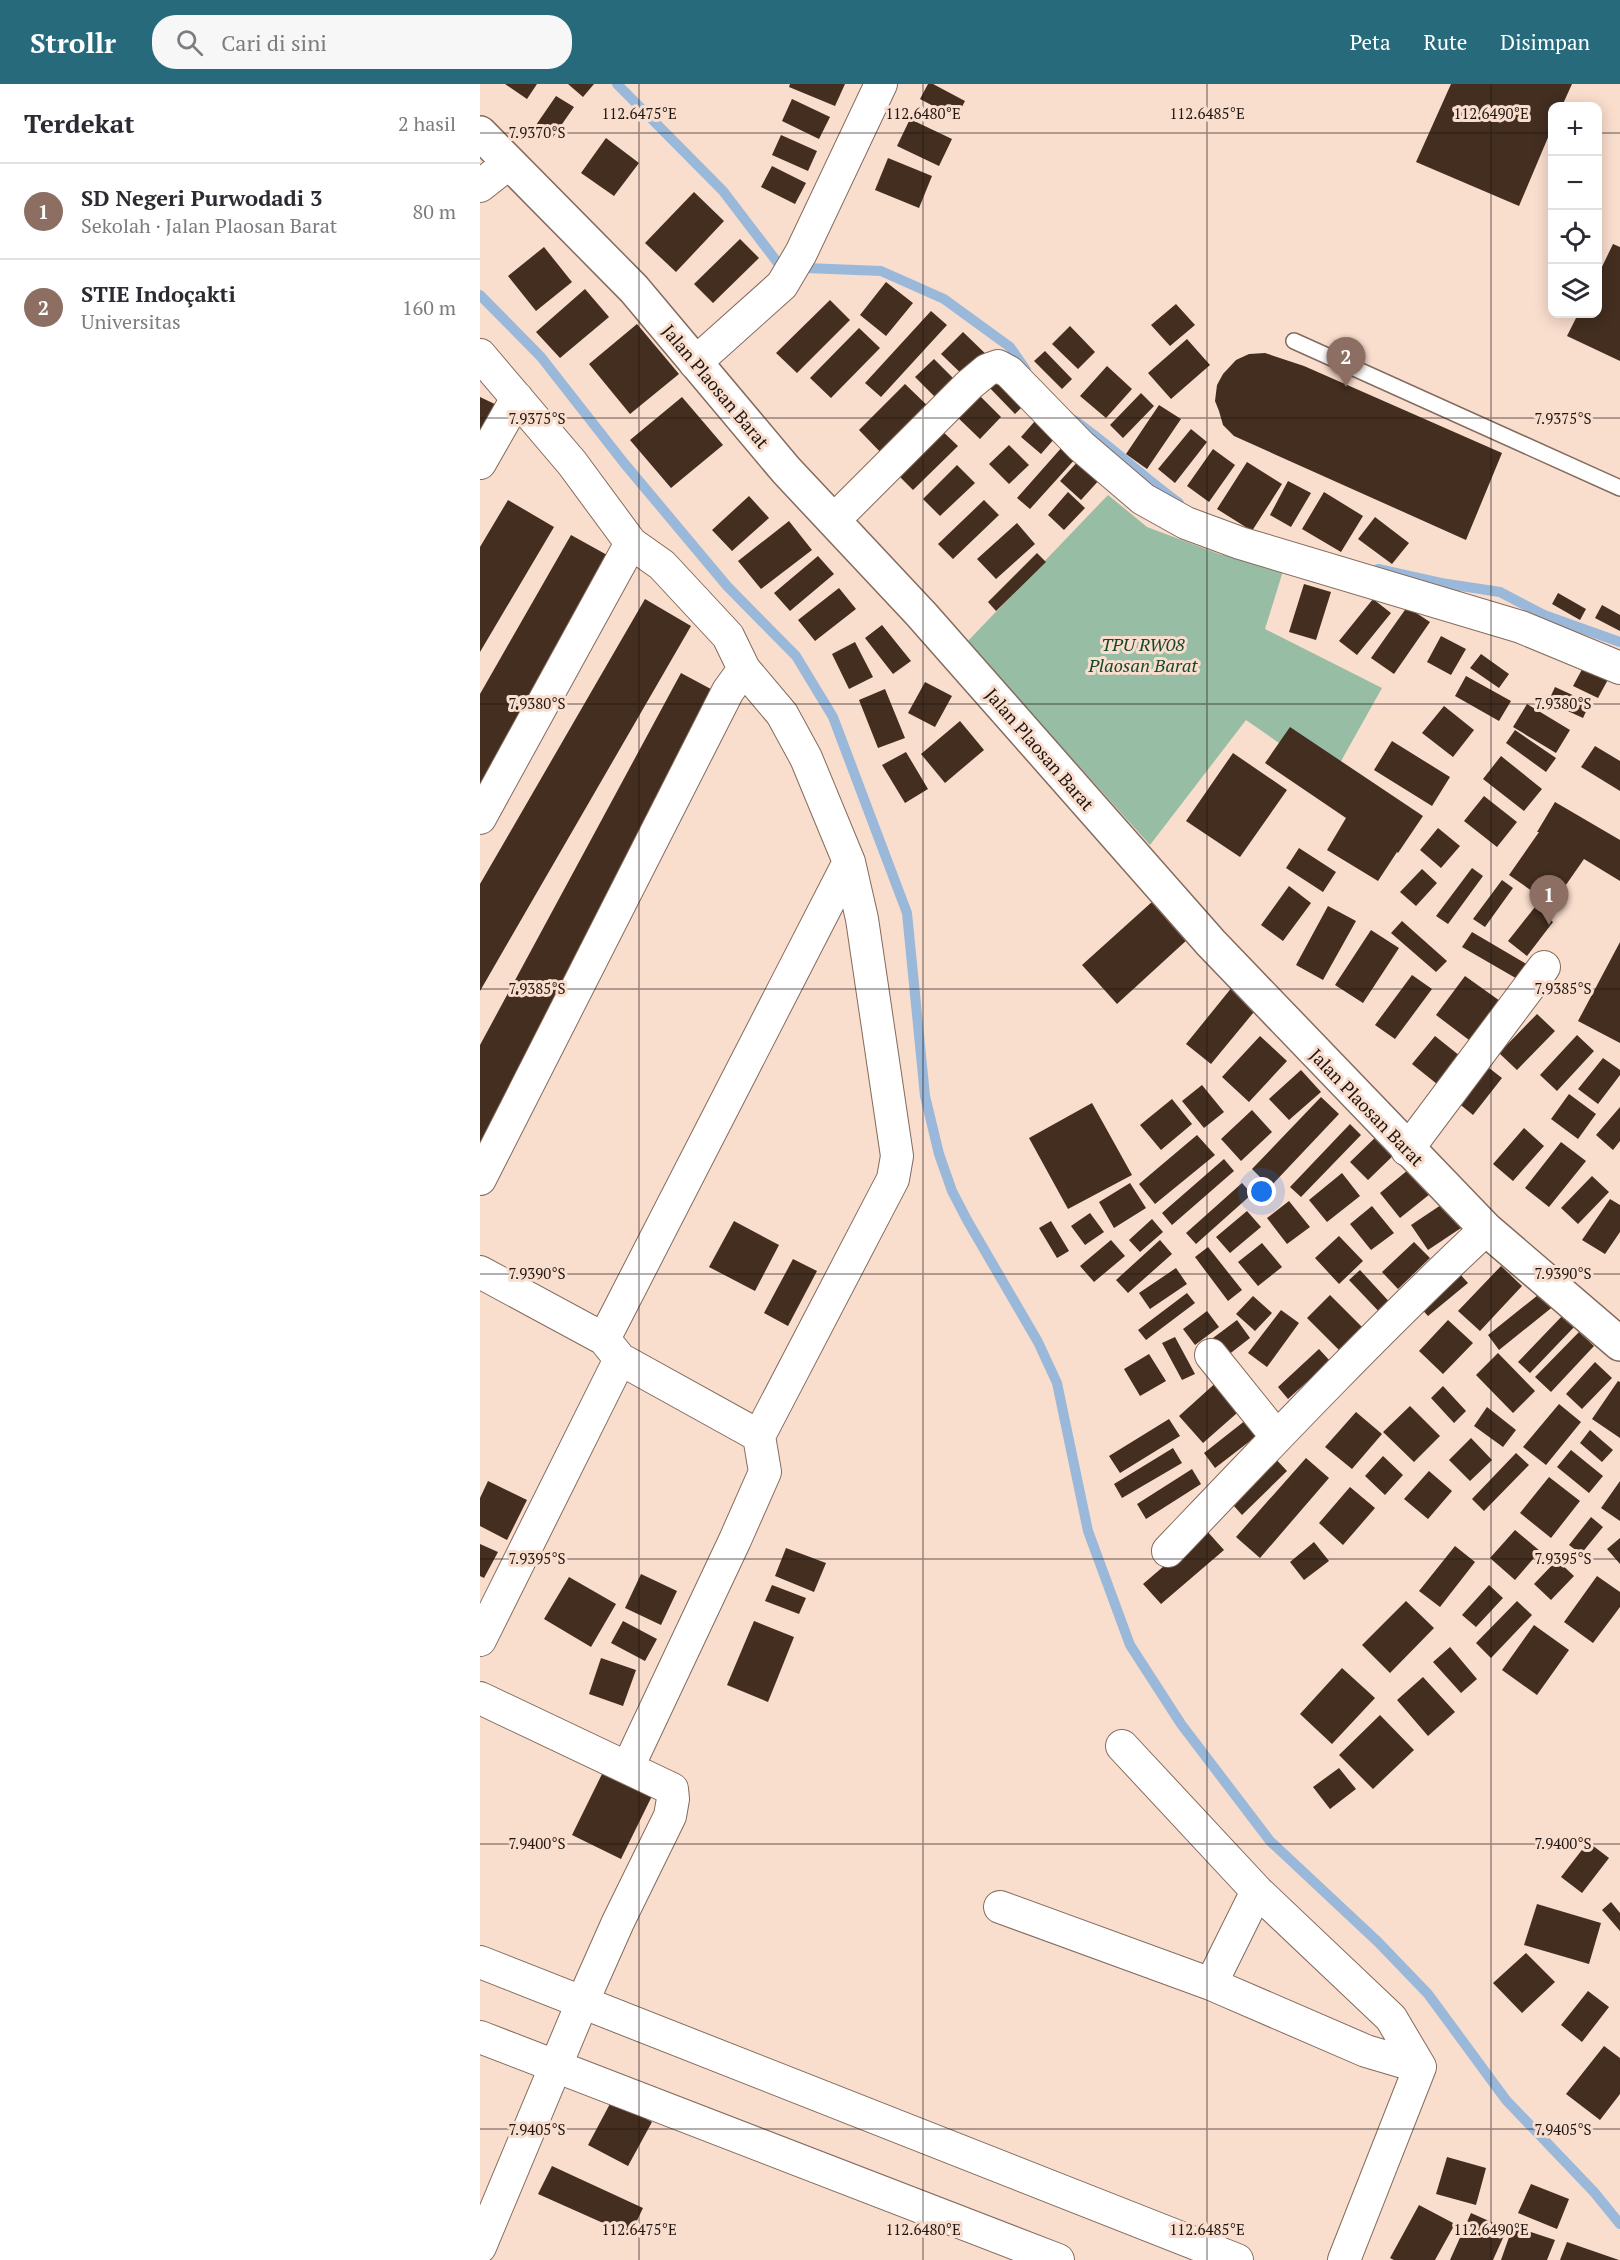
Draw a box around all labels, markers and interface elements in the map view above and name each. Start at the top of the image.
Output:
search box [152,15,572,69]
text: Strollr [30,24,116,61]
icon: search [173,26,206,59]
text: Cari di sini [221,28,327,57]
text: Peta [1350,28,1391,56]
text: Rute [1424,28,1467,56]
text: Disimpan [1500,28,1590,56]
map controls [1548,102,1602,318]
button: + [1548,102,1602,156]
text: 112.6475°E [601,103,677,123]
text: 112.6480°E [885,103,961,123]
text: 112.6485°E [1169,103,1245,123]
text: 112.6490°E [1453,103,1529,123]
text: Terdekat [24,106,135,140]
text: 2 hasil [398,110,456,137]
text: 7.9370°S [508,122,566,142]
button: − [1548,156,1602,210]
text: SD Negeri Purwodadi 3 [81,183,322,212]
text: 1 [38,198,49,225]
text: 80 m [413,198,456,225]
button: locate [1548,210,1602,264]
text: Sekolah · Jalan Plaosan Barat [81,212,337,239]
button: layers [1548,264,1602,318]
text: STIE Indoçakti [81,279,236,308]
text: 2 [38,294,49,321]
text: 160 m [402,294,456,321]
text: Universitas [81,308,181,335]
street label: Jalan Plaosan Barat [657,319,775,453]
pin: 2 [1326,338,1366,387]
text: 7.9375°S [508,408,566,428]
text: 7.9375°S [1534,408,1592,428]
park label: TPU RW08 Plaosan Barat [1088,632,1198,677]
street label: Jalan Plaosan Barat [980,683,1100,816]
text: 7.9380°S [508,693,566,713]
text: 7.9380°S [1534,693,1592,713]
pin: 1 [1530,876,1568,925]
text: 7.9385°S [508,978,566,998]
text: 7.9385°S [1534,978,1592,998]
street label: Jalan Plaosan Barat [1305,1043,1430,1171]
your location [1247,1177,1276,1206]
text: 7.9390°S [508,1263,566,1283]
text: 7.9390°S [1534,1263,1592,1283]
text: 7.9395°S [508,1548,566,1568]
text: 7.9395°S [1534,1548,1592,1568]
text: 7.9400°S [508,1833,566,1853]
text: 7.9400°S [1534,1833,1592,1853]
text: 7.9405°S [508,2119,566,2139]
text: 7.9405°S [1534,2119,1592,2139]
text: 112.6475°E [601,2219,677,2239]
text: 112.6480°E [885,2219,961,2239]
text: 112.6485°E [1169,2219,1245,2239]
text: 112.6490°E [1453,2219,1529,2239]

